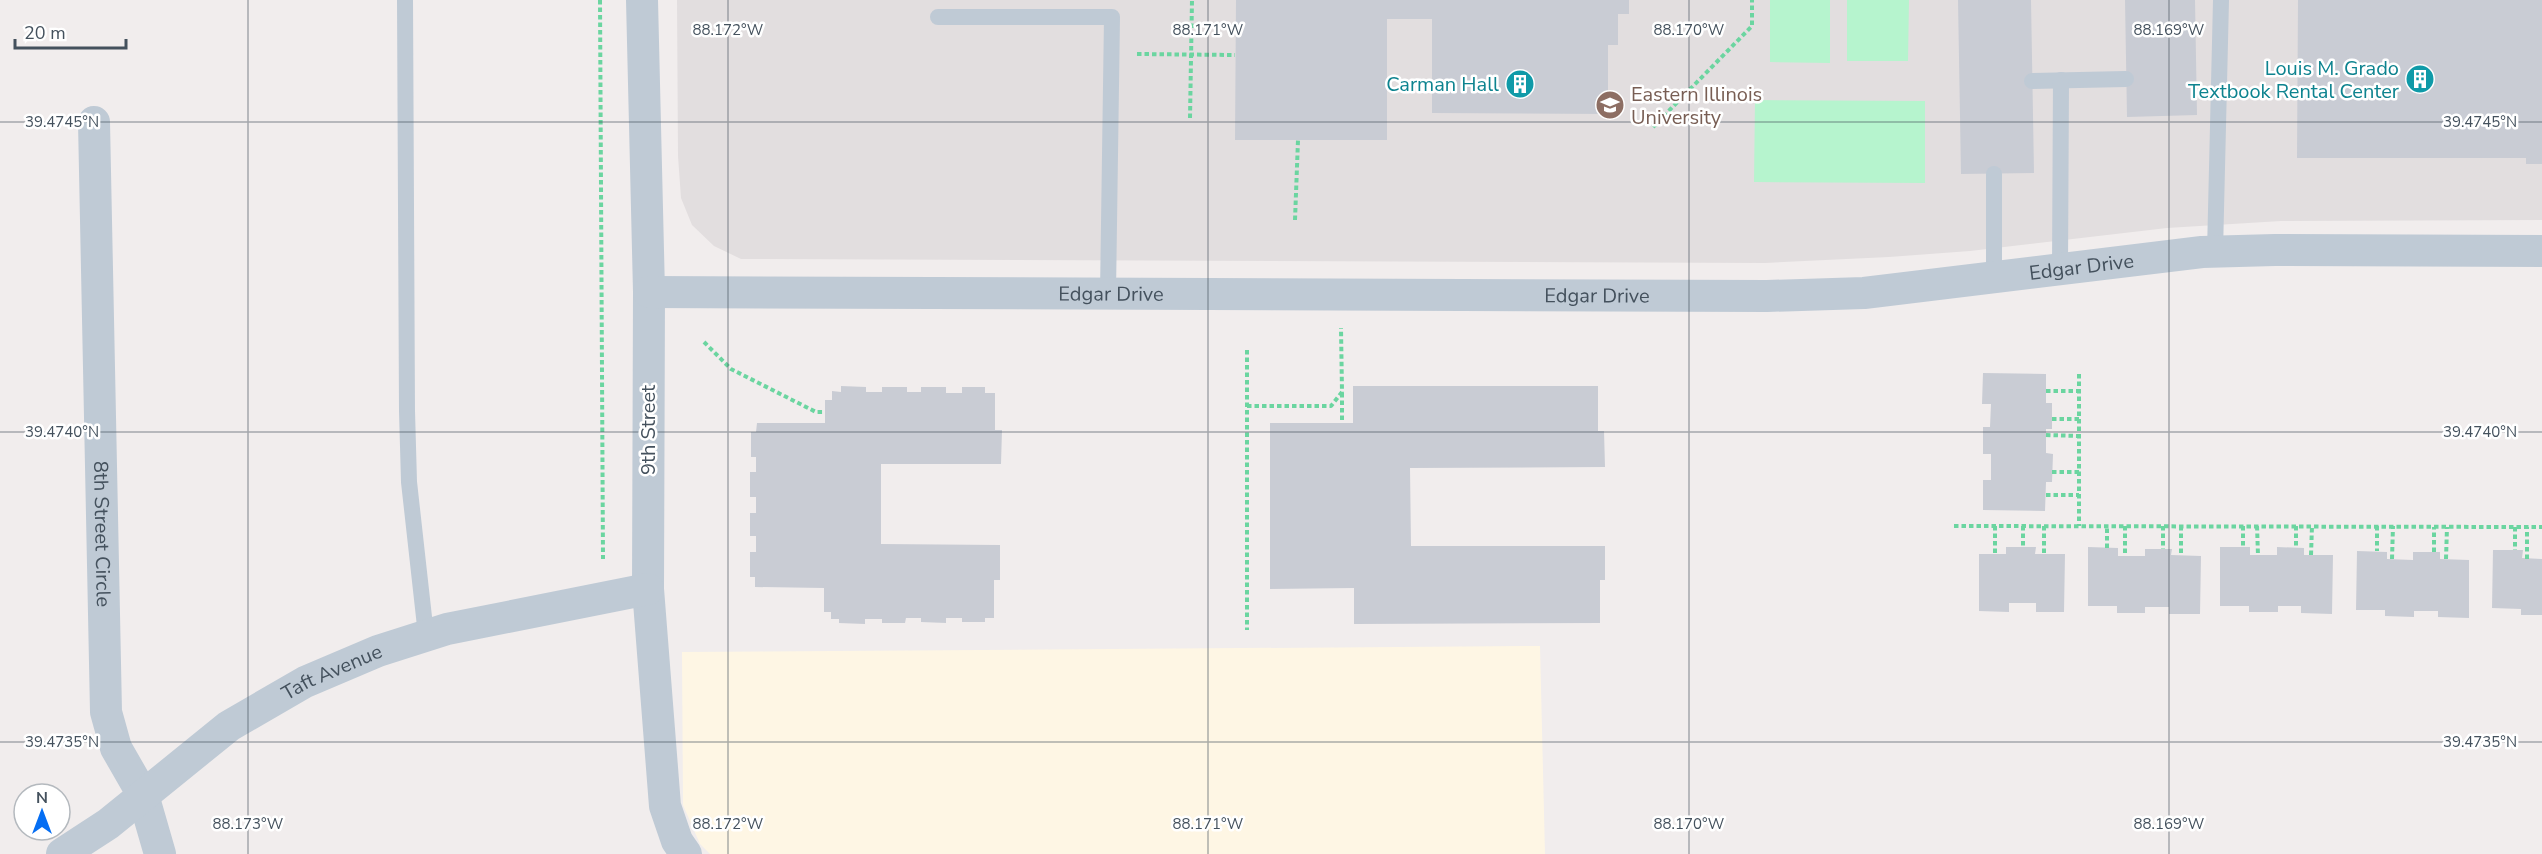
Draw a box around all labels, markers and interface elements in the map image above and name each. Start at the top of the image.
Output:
scale bar [15,12,126,50]
text: 88.172°W [693,20,764,40]
text: 88.171°W [1173,20,1244,40]
text: 88.170°W [1654,20,1725,40]
text: 88.169°W [2134,20,2205,40]
text: 20 m [24,21,66,45]
place label: Louis M. Grado Textbook Rental Center [2188,55,2399,105]
building icon: Louis M. Grado Textbook Rental Center [2404,63,2436,95]
building icon: Carman Hall [1504,68,1536,100]
place label: Carman Hall [1386,71,1499,98]
place label: Eastern Illinois University [1631,81,1762,131]
school or university icon: Eastern Illinois University [1594,89,1626,121]
text: 39.4745°N [25,112,99,132]
text: 39.4745°N [2443,112,2517,132]
street label: Edgar Drive [2027,247,2135,286]
street label: Edgar Drive [1058,280,1164,307]
street label: Edgar Drive [1544,282,1650,309]
street label: 9th Street [635,384,662,475]
text: 39.4740°N [25,422,99,442]
text: 39.4740°N [2443,422,2517,442]
street label: 8th Street Circle [87,461,117,607]
street label: Taft Avenue [276,637,386,706]
text: 39.4735°N [25,732,99,752]
text: 39.4735°N [2443,732,2517,752]
north arrow [12,782,72,842]
text: N [36,787,48,809]
text: 88.173°W [213,814,284,834]
text: 88.172°W [693,814,764,834]
text: 88.171°W [1173,814,1244,834]
text: 88.170°W [1654,814,1725,834]
text: 88.169°W [2134,814,2205,834]

